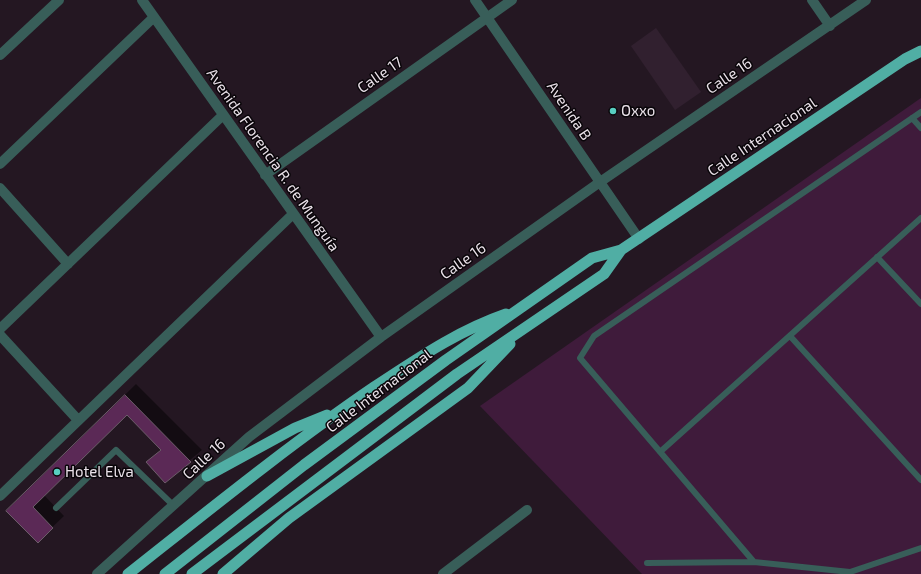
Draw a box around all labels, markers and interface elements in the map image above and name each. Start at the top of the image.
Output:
street label: Calle 17 [354,53,406,97]
street label: Calle 16 [703,54,755,98]
street label: Avenida Florencia R. de Munguía [203,65,343,255]
street label: Avenida B [543,78,595,144]
street label: Calle Internacional [704,94,820,180]
place label: Oxxo [621,102,655,120]
marker: Oxxo [608,106,618,116]
street label: Calle 16 [437,239,489,283]
street label: Calle Internacional [323,345,435,437]
street label: Calle 16 [179,435,229,483]
place label: Hotel Elva [65,463,134,481]
marker: Hotel Elva [52,467,62,477]

